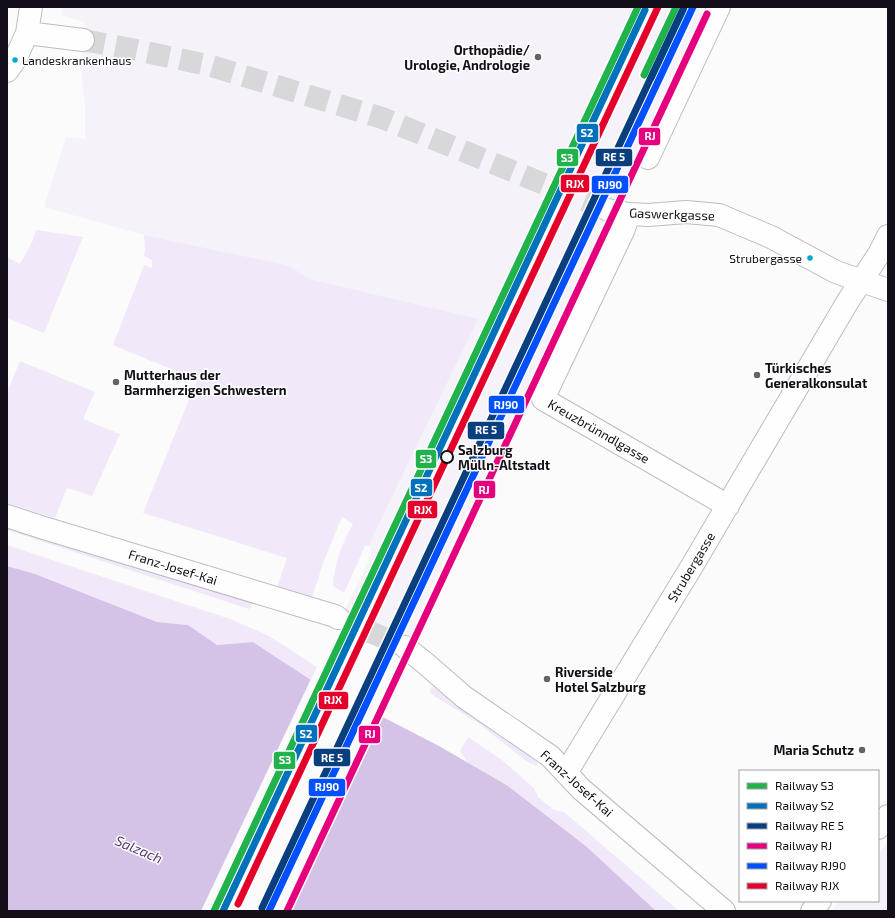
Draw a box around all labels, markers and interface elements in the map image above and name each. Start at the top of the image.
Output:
place label: Orthopädie/ Urologie, Andrologie [404,42,530,73]
marker: Orthopädie/ Urologie, Andrologie [533,52,543,62]
place label: Landeskrankenhaus [22,53,131,67]
marker: Landeskrankenhaus [10,55,20,65]
line badge: S2 [576,123,599,143]
text: S2 [581,126,593,139]
line badge: RJ [638,127,661,146]
text: RJ [644,129,656,142]
line badge: S3 [556,148,579,167]
line badge: RE 5 [595,148,633,167]
text: RE 5 [603,150,625,163]
text: S3 [561,151,573,164]
line badge: RJX [560,174,590,193]
line badge: RJ90 [591,175,629,194]
text: RJX [566,177,584,190]
text: RJ90 [598,178,622,191]
street label: Gaswerkgasse [629,205,715,223]
place label: Strubergasse [729,251,802,265]
marker: Strubergasse [805,253,815,263]
place label: Türkisches Generalkonsulat [765,360,868,391]
place label: Mutterhaus der Barmherzigen Schwestern [124,367,287,398]
marker: Türkisches Generalkonsulat [752,370,762,380]
marker: Mutterhaus der Barmherzigen Schwestern [111,377,121,387]
line badge: RJ90 [488,395,525,414]
street label: Kreuzbrünndlgasse [545,395,653,467]
text: RJ90 [494,398,518,411]
line badge: RE 5 [467,421,505,440]
text: RE 5 [475,423,497,436]
place label: Salzburg Mülln-Altstadt [458,442,551,473]
line badge: S3 [415,449,437,469]
marker: Salzburg Mülln-Altstadt [440,450,454,464]
text: S3 [420,452,432,465]
line badge: S2 [410,478,433,497]
line badge: RJ [473,480,496,499]
text: S2 [415,481,427,494]
text: RJ [478,483,490,496]
line badge: RJX [407,500,438,519]
text: RJX [414,503,432,516]
street label: Strubergasse [664,529,718,605]
street label: Franz-Josef-Kai [127,546,219,588]
place label: Riverside Hotel Salzburg [555,664,646,695]
marker: Riverside Hotel Salzburg [542,674,552,684]
line badge: RJX [318,691,349,710]
text: RJX [324,693,342,706]
line badge: S2 [295,724,318,743]
line badge: RJ [358,725,381,744]
text: S2 [300,727,312,740]
text: RJ [364,727,376,740]
place label: Maria Schutz [773,742,854,758]
marker: Maria Schutz [857,745,867,755]
street label: Franz-Josef-Kai [537,746,617,820]
line badge: RE 5 [313,748,351,767]
line badge: S3 [273,751,296,770]
text: RE 5 [321,751,343,764]
text: S3 [279,753,291,766]
legend [739,770,879,902]
line badge: RJ90 [308,778,346,797]
text: Railway S3 [775,778,834,792]
text: RJ90 [315,780,339,793]
text: Railway S2 [775,798,834,812]
text: Railway RE 5 [775,818,844,832]
water label: Salzach [113,831,165,867]
text: Railway RJ [775,838,832,852]
text: Railway RJ90 [775,858,846,872]
text: Railway RJX [775,878,840,892]

